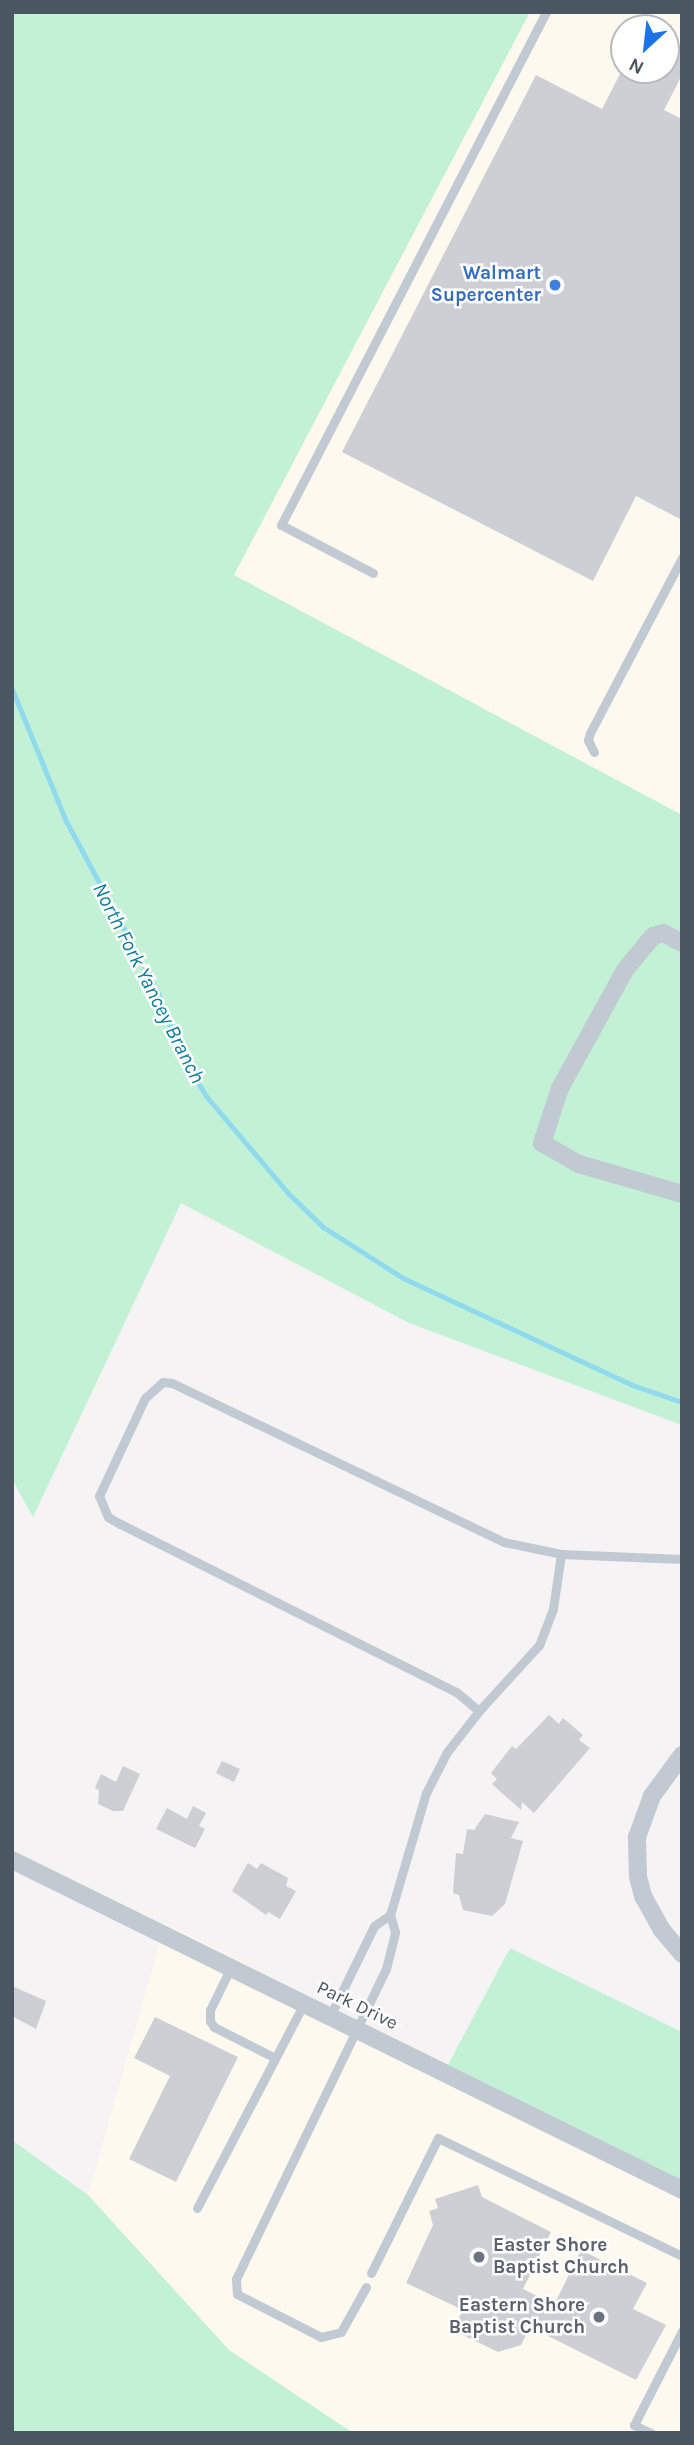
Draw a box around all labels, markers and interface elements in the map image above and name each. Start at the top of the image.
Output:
north arrow [610,14,680,84]
text: N [625,53,647,79]
place label: Walmart Supercenter [431,263,541,307]
marker: Walmart Supercenter [547,277,563,293]
water label: North Fork Yancey Branch [87,878,211,1088]
street label: Park Drive [313,1977,401,2035]
place label: Easter Shore Baptist Church [493,2235,629,2279]
marker: Easter Shore Baptist Church [471,2249,487,2265]
place label: Eastern Shore Baptist Church [449,2295,585,2339]
marker: Eastern Shore Baptist Church [591,2309,607,2325]

